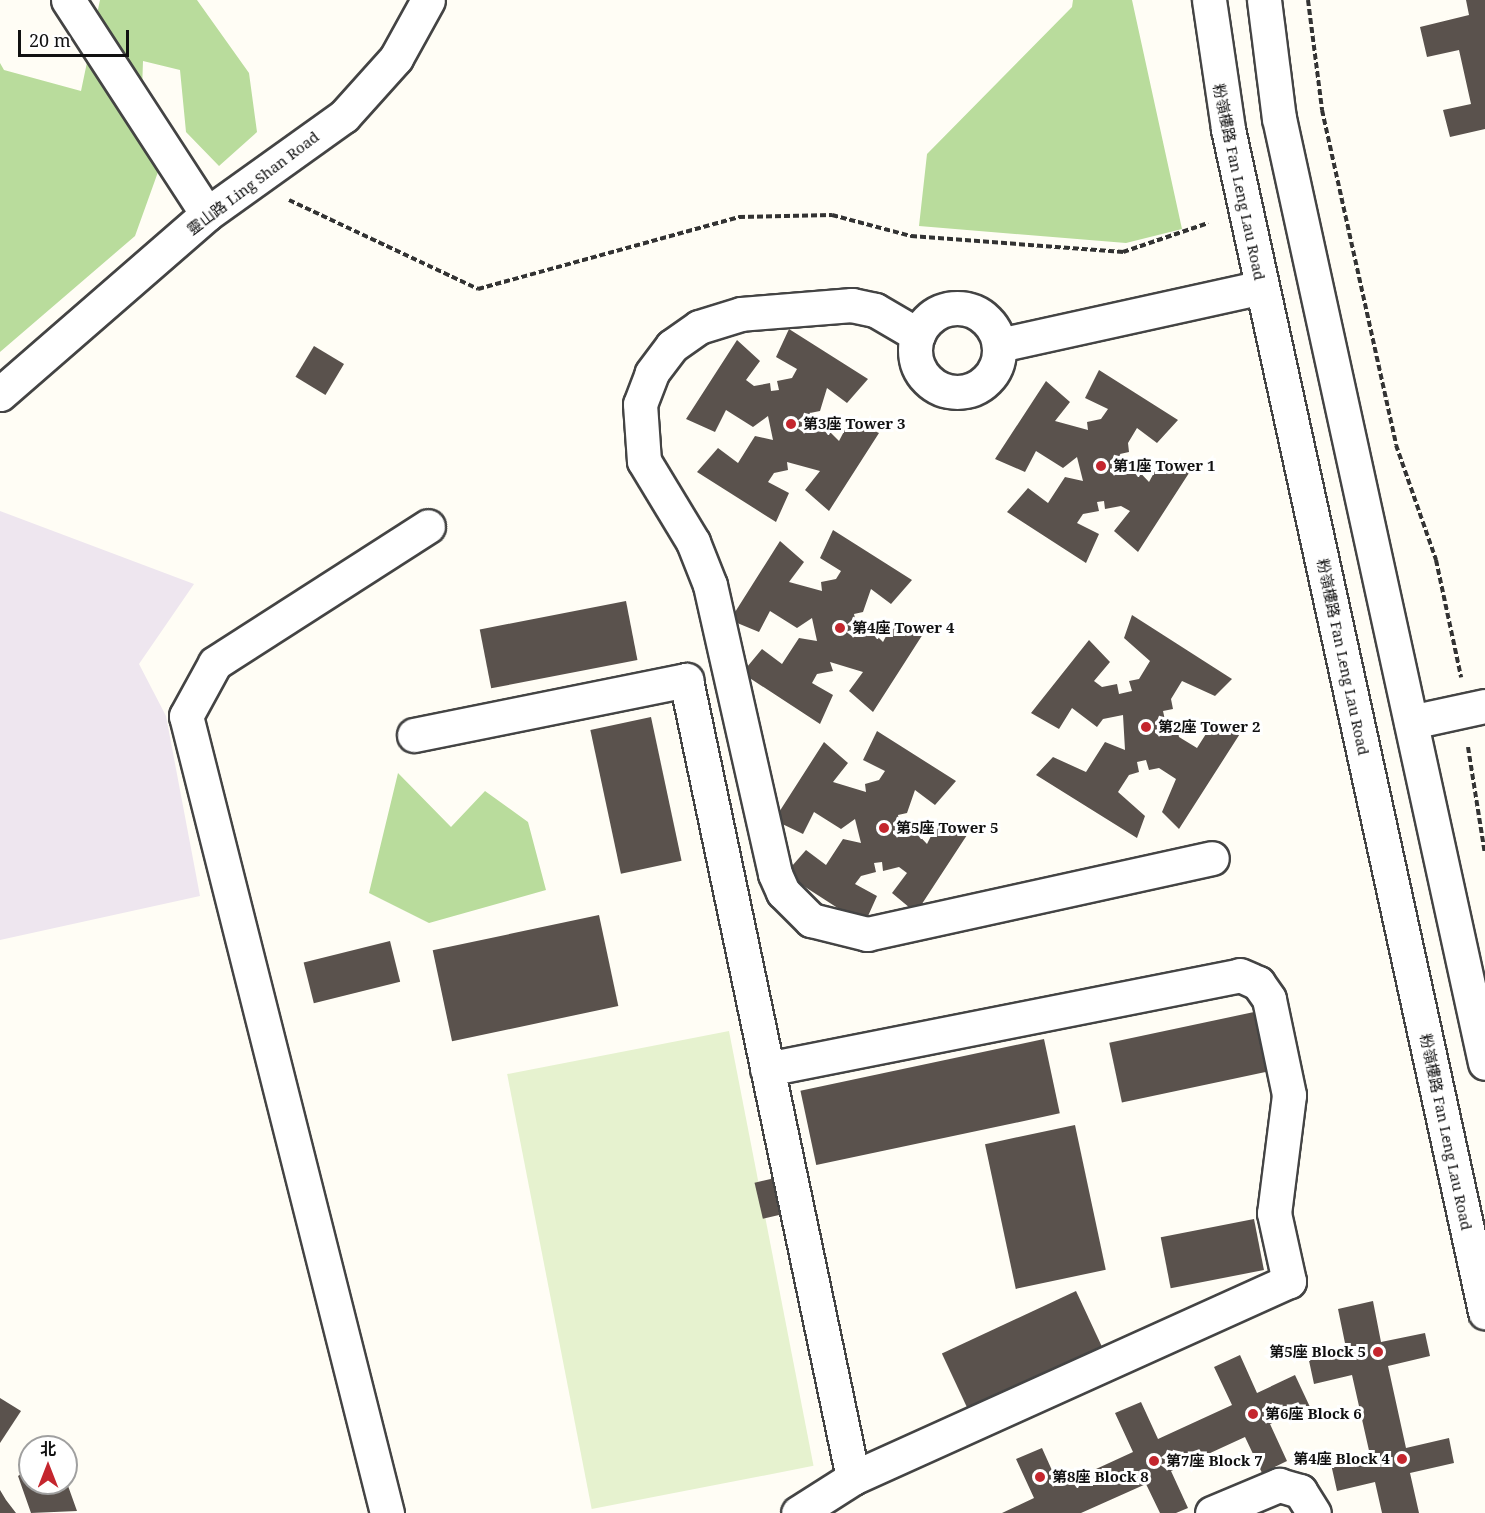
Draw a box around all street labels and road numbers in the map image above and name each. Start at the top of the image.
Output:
street label: 粉嶺樓路 Fan Leng Lau Road [1209,82,1269,282]
street label: 靈山路 Ling Shan Road [183,128,323,238]
street label: 粉嶺樓路 Fan Leng Lau Road [1313,557,1373,757]
street label: 粉嶺樓路 Fan Leng Lau Road [1416,1032,1476,1232]

